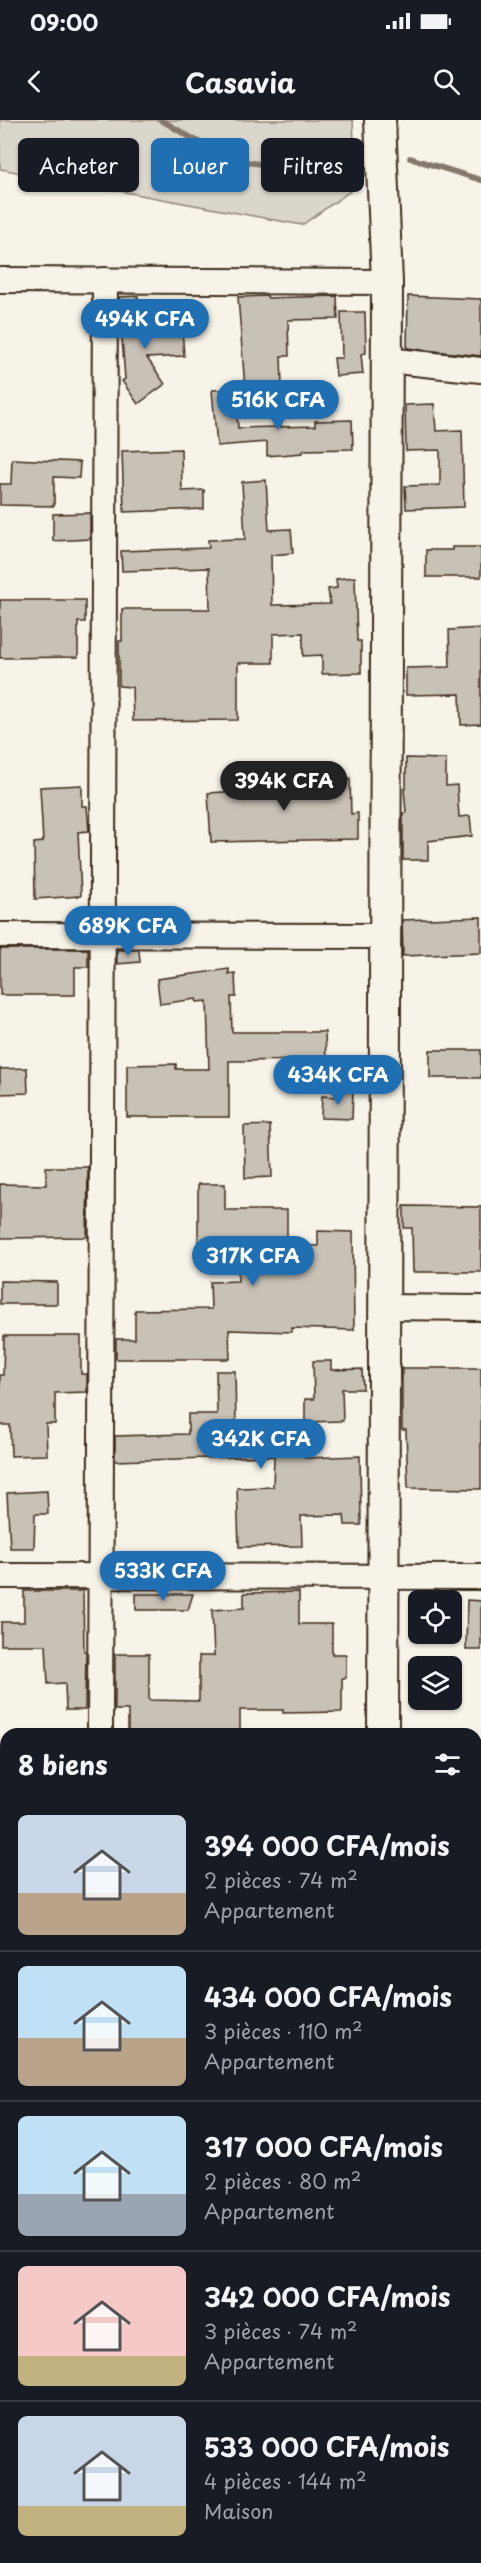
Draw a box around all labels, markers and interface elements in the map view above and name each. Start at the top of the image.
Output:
text: 09:00 [30,5,98,38]
text: Casavia [185,61,296,102]
icon: back [18,65,51,98]
icon: search [430,65,463,98]
chip: Acheter [18,138,139,192]
chip: Louer [151,138,249,192]
chip: Filtres [261,138,364,192]
pin: 494K CFA [83,299,207,350]
text: 494K CFA [95,303,195,333]
pin: 516K CFA [216,380,340,431]
text: 516K CFA [231,384,325,414]
pin: 394K CFA [222,761,346,812]
text: 394K CFA [234,765,334,795]
pin: 689K CFA [66,906,190,957]
text: 689K CFA [78,910,178,940]
pin: 434K CFA [276,1055,400,1106]
text: 434K CFA [287,1059,389,1089]
pin: 317K CFA [191,1236,315,1287]
text: 317K CFA [206,1240,300,1270]
pin: 342K CFA [199,1419,323,1470]
text: 342K CFA [211,1423,311,1453]
pin: 533K CFA [101,1551,225,1602]
text: 533K CFA [114,1555,212,1585]
map controls [408,1590,462,1710]
button: locate [408,1590,462,1644]
button: layers [408,1656,462,1710]
text: 8 biens [18,1745,108,1784]
icon: filters [431,1748,464,1781]
text: 394 000 CFA/mois [204,1826,450,1865]
icon: home [66,1839,138,1911]
text: 2 pièces · 74 m² [204,1865,358,1895]
text: Appartement [204,1895,334,1925]
text: 434 000 CFA/mois [204,1977,452,2016]
icon: home [66,1990,138,2062]
text: 3 pièces · 110 m² [204,2016,363,2046]
text: Appartement [204,2046,334,2076]
text: 317 000 CFA/mois [204,2127,443,2166]
icon: home [66,2140,138,2212]
text: 2 pièces · 80 m² [204,2166,361,2196]
text: Appartement [204,2196,334,2226]
text: 342 000 CFA/mois [204,2277,450,2316]
icon: home [66,2290,138,2362]
text: 3 pièces · 74 m² [204,2316,357,2346]
text: Appartement [204,2346,334,2376]
text: 533 000 CFA/mois [204,2427,449,2466]
icon: home [66,2440,138,2512]
text: 4 pièces · 144 m² [204,2466,367,2496]
text: Maison [204,2496,273,2526]

